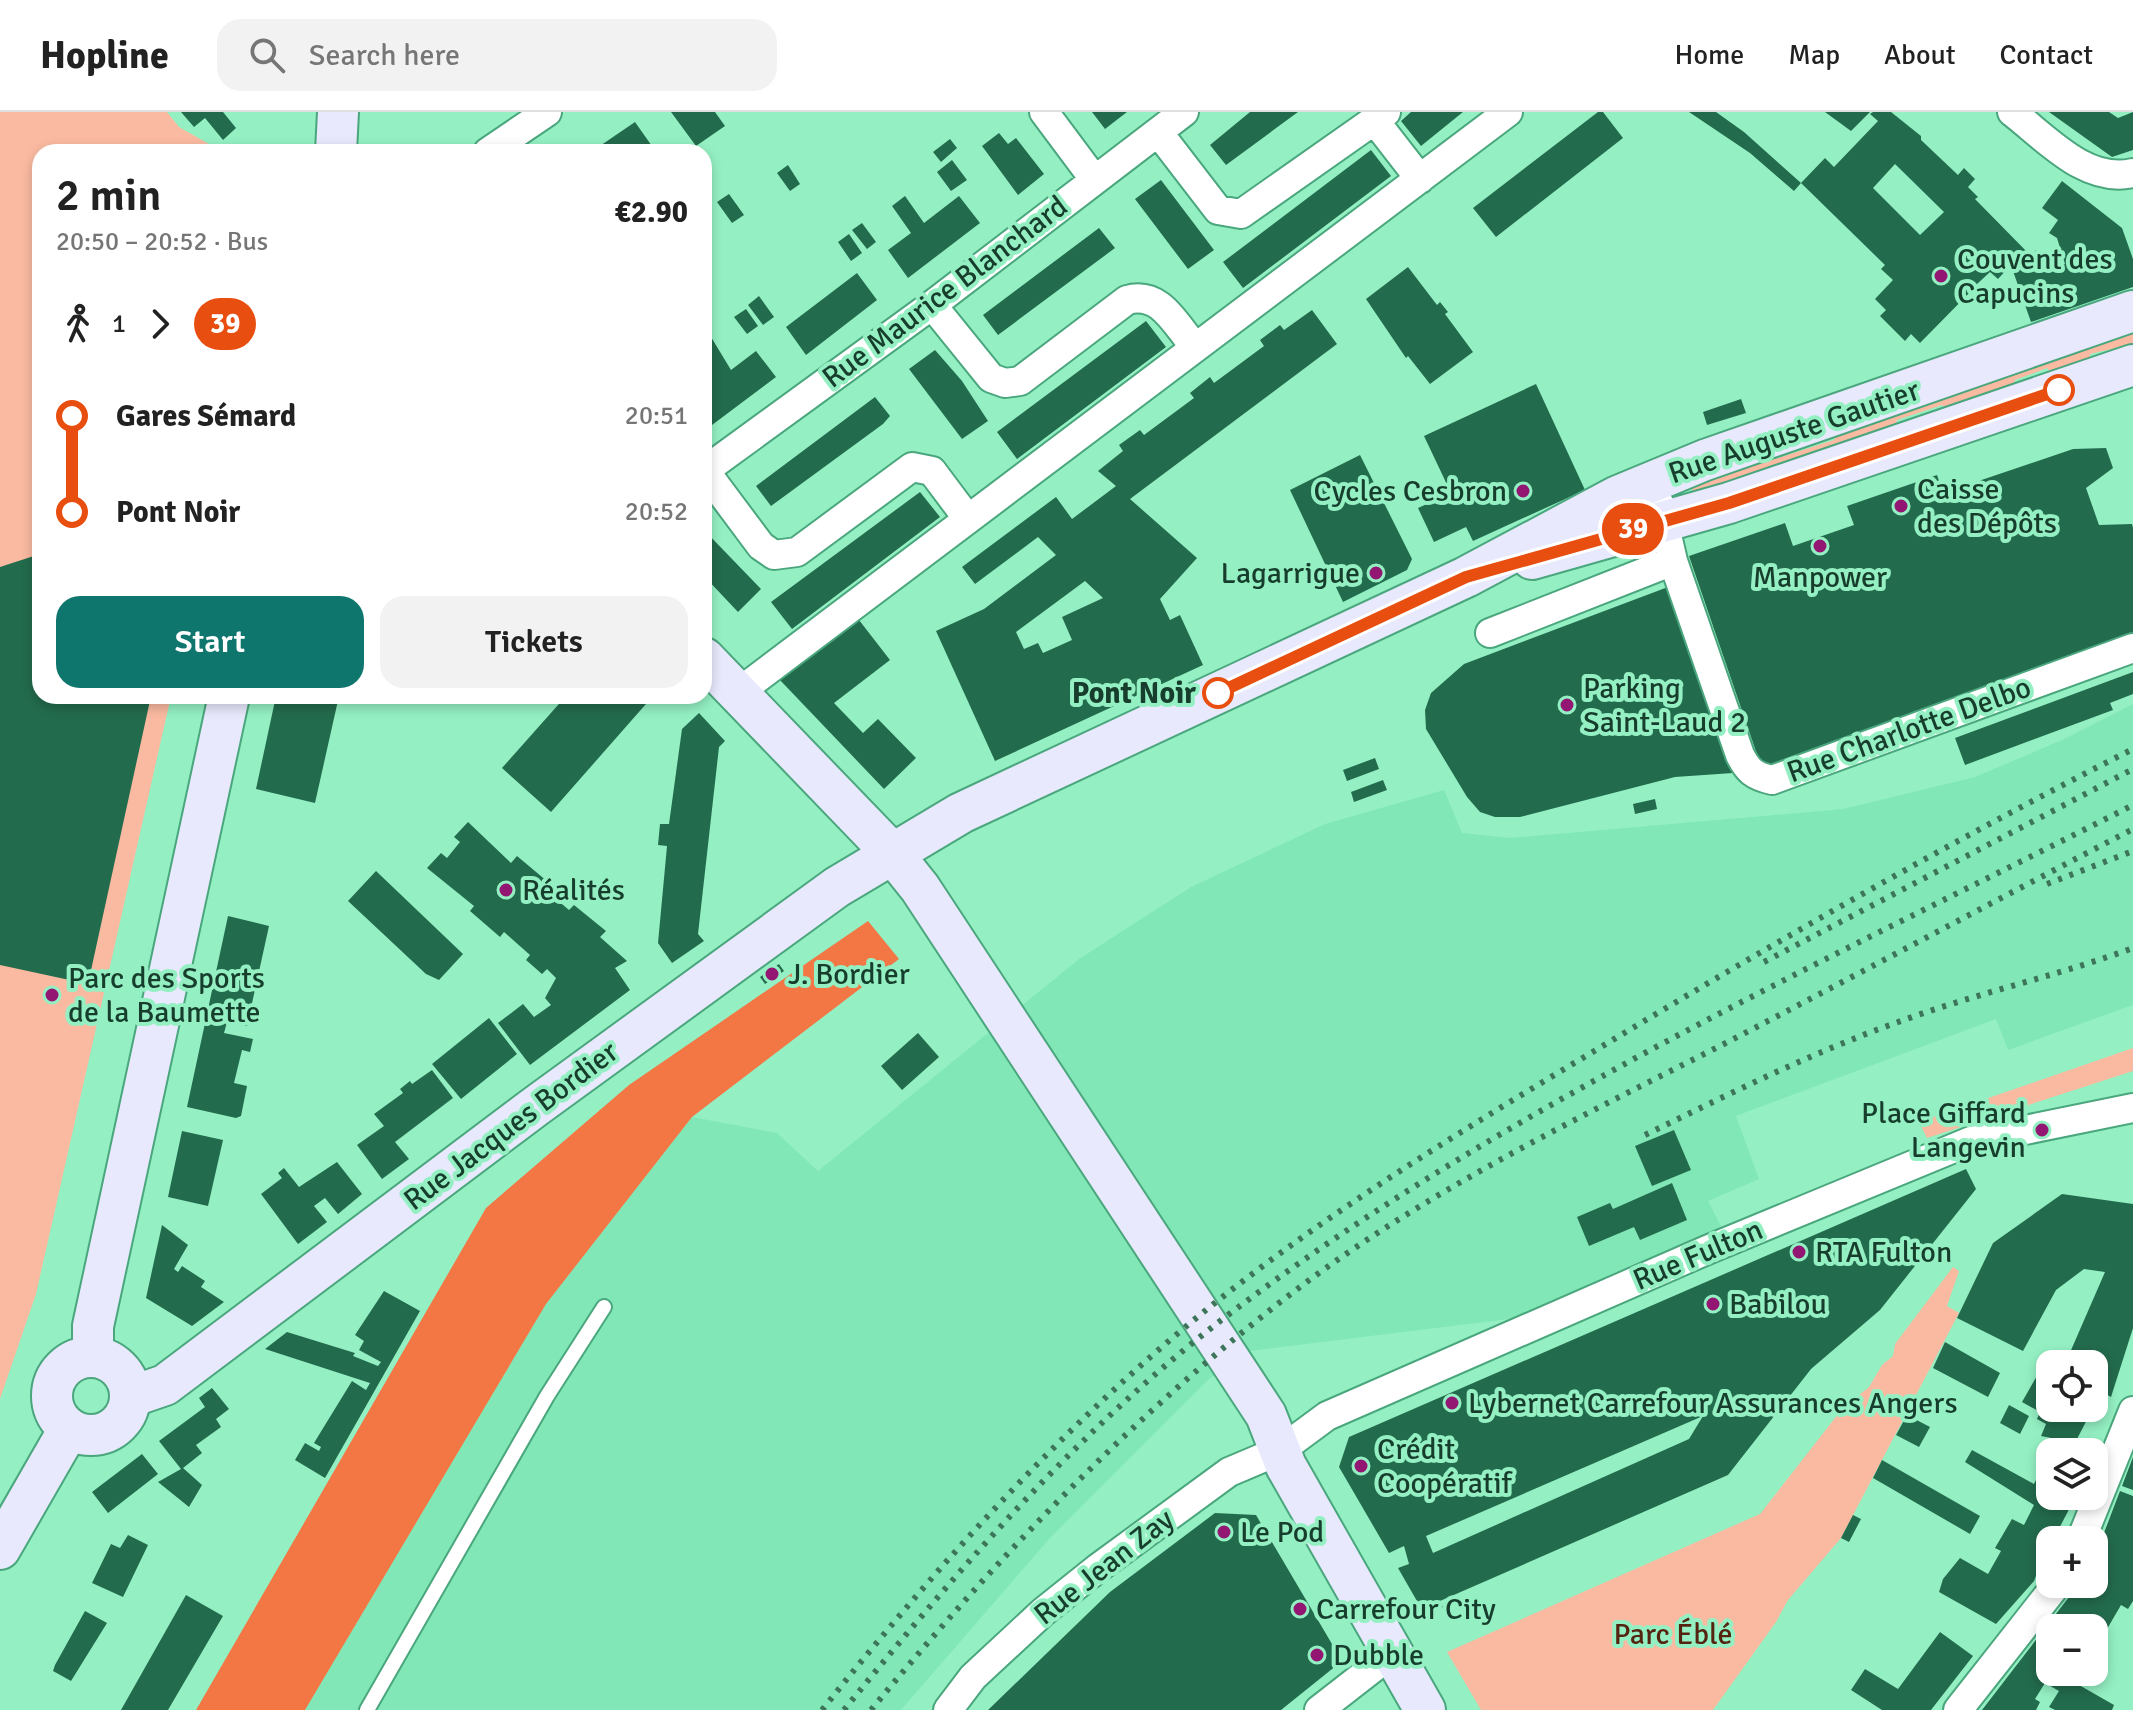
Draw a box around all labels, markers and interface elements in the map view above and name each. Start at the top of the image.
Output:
search box [217,19,777,91]
text: Hopline [40,32,169,79]
icon: search [245,33,289,77]
text: Search here [309,37,460,74]
text: Home [1675,38,1744,72]
text: Map [1788,38,1840,72]
text: About [1884,38,1956,72]
text: Contact [2000,38,2093,72]
text: 2 min [56,169,161,223]
street label: Rue Maurice Blanchard [815,188,1075,396]
text: €2.90 [615,194,688,231]
text: 20:50 – 20:52 · Bus [56,226,268,258]
place label: Couvent des Capucins [1957,241,2113,312]
marker: Couvent des Capucins [1932,267,1950,285]
icon: walk [56,302,100,346]
icon: forward [138,302,182,346]
text: 39 [210,307,240,341]
text: 1 [112,308,126,340]
street label: Rue Auguste Gautier [1664,372,1924,492]
unlabelled marker [2044,375,2074,405]
text: Gares Sémard [116,398,296,435]
text: 20:51 [625,400,688,432]
place label: Caisse des Dépôts [1917,471,2057,542]
place label: Cycles Cesbron [1314,473,1507,510]
marker: Cycles Cesbron [1514,482,1532,500]
text: Pont Noir [116,494,240,531]
text: 20:52 [625,496,688,528]
marker: Caisse des Dépôts [1892,497,1910,515]
line badge: 39 [1597,503,1669,555]
text: 39 [1618,512,1648,546]
marker: Manpower [1811,537,1829,555]
place label: Lagarrigue [1221,555,1360,592]
place label: Manpower [1753,559,1887,596]
marker: Lagarrigue [1367,564,1385,582]
button: Start [56,596,364,688]
button: Tickets [380,596,688,688]
street label: Rue Charlotte Delbo [1782,669,2036,791]
place label: Parking Saint-Laud 2 [1583,670,1746,741]
place label: Pont Noir [1072,675,1196,712]
marker: Pont Noir [1203,678,1233,708]
marker: Parking Saint-Laud 2 [1558,696,1576,714]
place label: Réalités [522,872,625,909]
marker: Réalités [497,881,515,899]
place label: J. Bordier [788,956,910,993]
place label: Parc des Sports de la Baumette [68,960,265,1031]
marker: J. Bordier [763,965,781,983]
marker: Parc des Sports de la Baumette [43,986,61,1004]
street label: Rue Jacques Bordier [397,1033,625,1219]
place label: Place Giffard Langevin [1861,1095,2026,1166]
marker: Place Giffard Langevin [2033,1121,2051,1139]
street label: Rue Fulton [1628,1211,1768,1299]
place label: RTA Fulton [1815,1234,1952,1271]
marker: RTA Fulton [1790,1243,1808,1261]
place label: Babilou [1729,1286,1827,1323]
marker: Babilou [1704,1295,1722,1313]
map controls [2036,1350,2108,1686]
button: locate [2036,1350,2108,1422]
place label: Lybernet Carrefour Assurances Angers [1468,1385,1958,1422]
marker: Lybernet Carrefour Assurances Angers [1443,1394,1461,1412]
place label: Crédit Coopératif [1377,1431,1513,1502]
button: layers [2036,1438,2108,1510]
marker: Crédit Coopératif [1352,1457,1370,1475]
street label: Rue Jean Zay [1027,1501,1181,1633]
place label: Le Pod [1240,1514,1324,1551]
marker: Le Pod [1215,1523,1233,1541]
button: + [2036,1526,2108,1598]
place label: Carrefour City [1316,1591,1496,1628]
marker: Carrefour City [1291,1600,1309,1618]
button: − [2036,1614,2108,1686]
park label: Parc Éblé [1613,1616,1733,1653]
place label: Dubble [1333,1637,1424,1674]
marker: Dubble [1308,1646,1326,1664]

